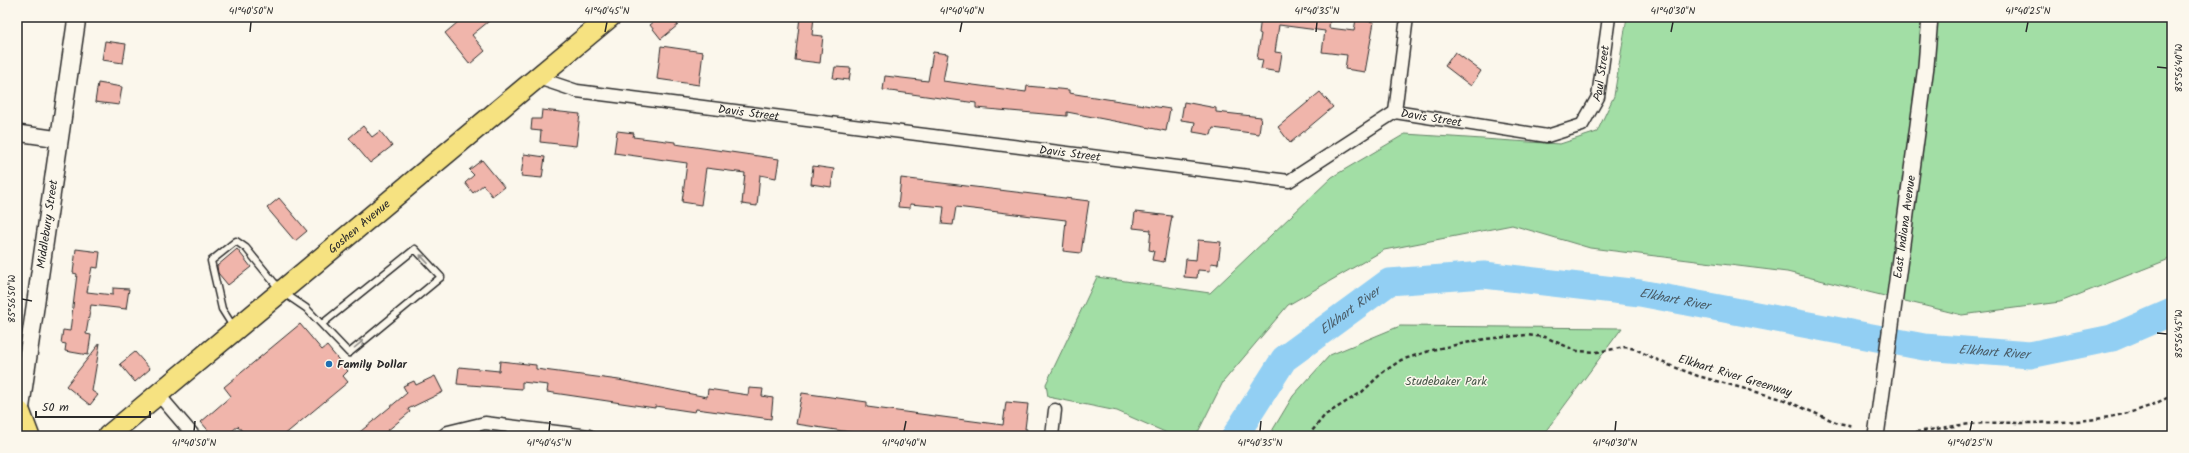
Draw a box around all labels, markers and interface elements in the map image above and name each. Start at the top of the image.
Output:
text: 41°40'50"N [229,3,273,19]
text: 41°40'45"N [585,3,630,19]
text: 41°40'40"N [940,3,985,19]
text: 41°40'35"N [1294,3,1340,19]
text: 41°40'30"N [1651,3,1696,19]
text: 41°40'25"N [2005,3,2051,19]
text: 85°56'40"W [2171,43,2187,92]
street label: Paul Street [1588,44,1615,105]
street label: Davis Street [717,99,781,126]
street label: Davis Street [1399,104,1464,132]
street label: Davis Street [1038,140,1102,167]
street label: East Indiana Avenue [1888,173,1921,280]
street label: Middlebury Street [31,178,63,270]
street label: Goshen Avenue [324,194,395,258]
one-way arrow [420,254,429,264]
text: 85°56'50"W [4,274,20,323]
water label: Elkhart River [1315,280,1387,340]
water label: Elkhart River [1638,283,1714,317]
text: 85°56'45"W [2171,309,2187,359]
one-way arrow [354,339,365,348]
water label: Elkhart River [1958,339,2033,366]
street label: Elkhart River Greenway [1676,350,1795,402]
place label: Family Dollar [337,355,408,374]
marker: Family Dollar [324,359,334,369]
park label: Studebaker Park [1405,372,1487,391]
scale bar [36,393,150,419]
text: 50 m [42,398,69,417]
text: 41°40'50"N [172,435,216,451]
text: 41°40'45"N [527,435,572,451]
text: 41°40'40"N [882,435,927,451]
text: 41°40'35"N [1237,435,1283,451]
text: 41°40'30"N [1593,435,1638,451]
text: 41°40'25"N [1947,435,1993,451]

